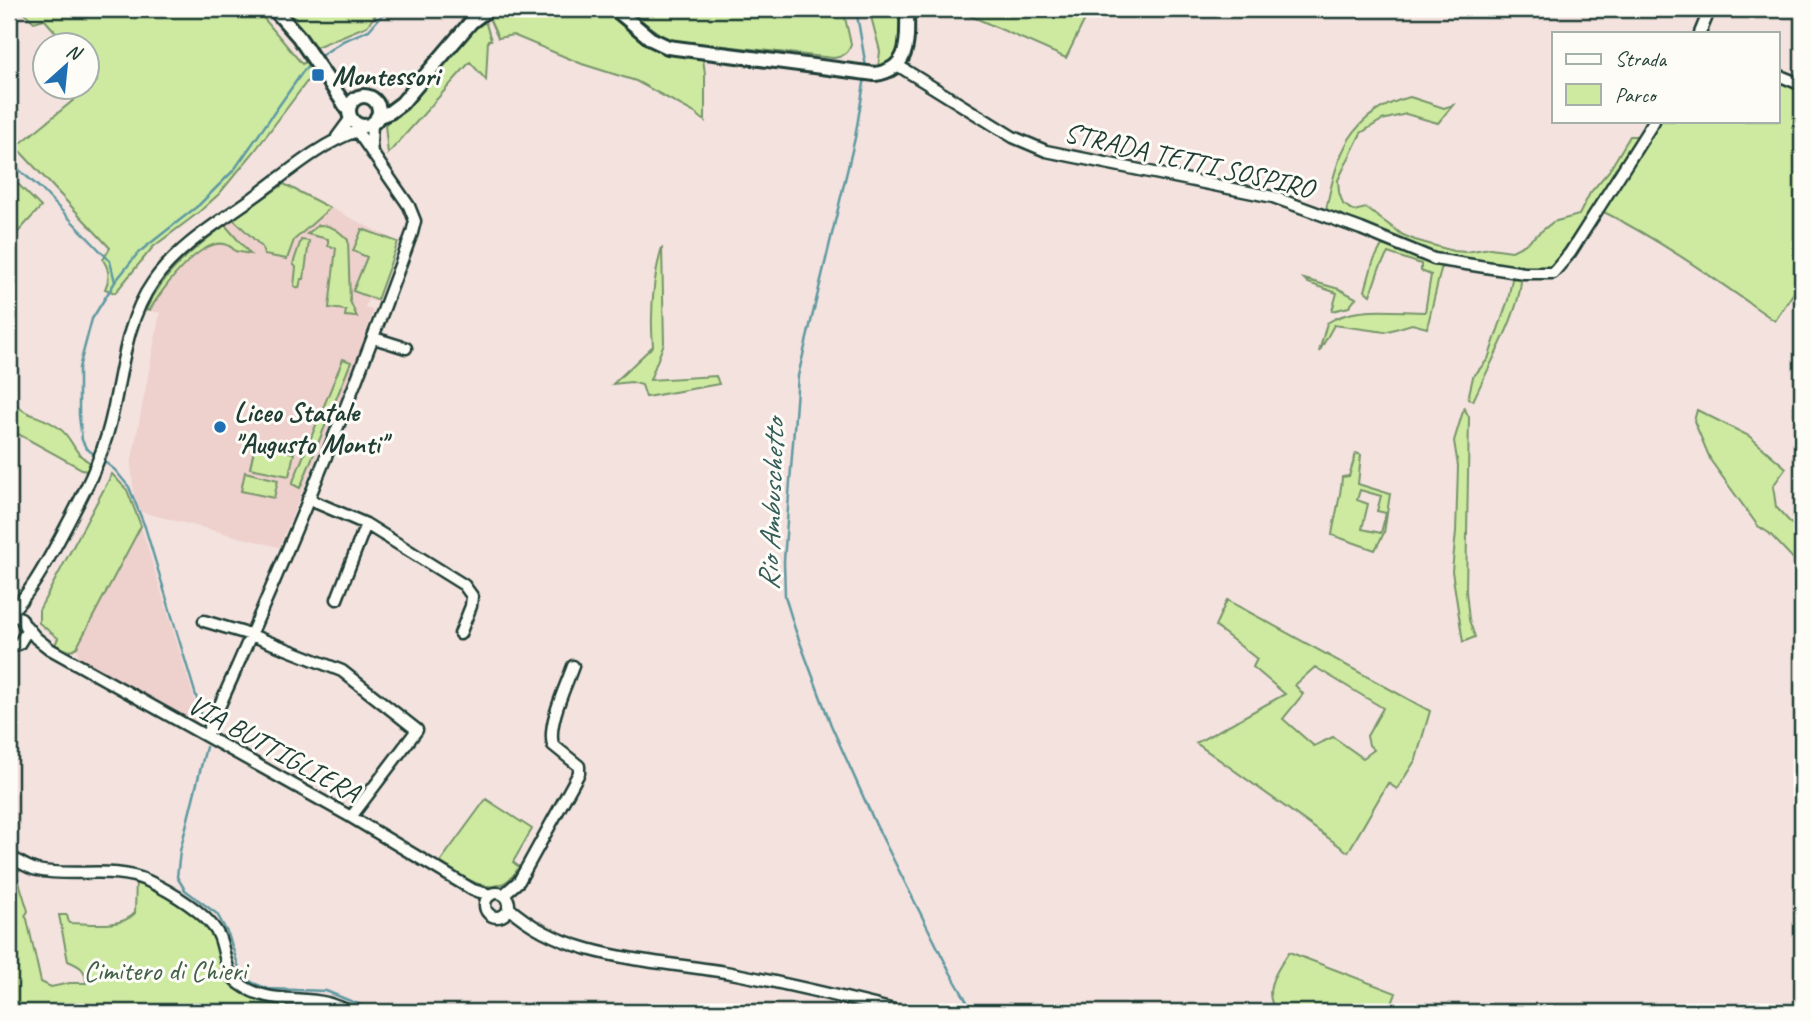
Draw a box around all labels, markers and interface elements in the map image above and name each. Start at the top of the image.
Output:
north arrow [32,32,102,102]
legend [1552,32,1780,122]
text: N [63,38,87,67]
text: Strada [1615,46,1668,72]
place label: Montessori [332,58,443,93]
marker: Montessori [310,67,326,83]
text: Parco [1615,82,1658,108]
street label: STRADA TETTI SOSPIRO [1061,114,1320,206]
place label: Liceo Statale "Augusto Monti" [234,394,393,461]
water label: Rio Ambuschetto [749,414,793,591]
marker: Liceo Statale "Augusto Monti" [212,419,228,435]
street label: VIA BUTTIGLIERA [182,686,368,811]
park label: Cimitero di Chieri [83,953,250,988]

